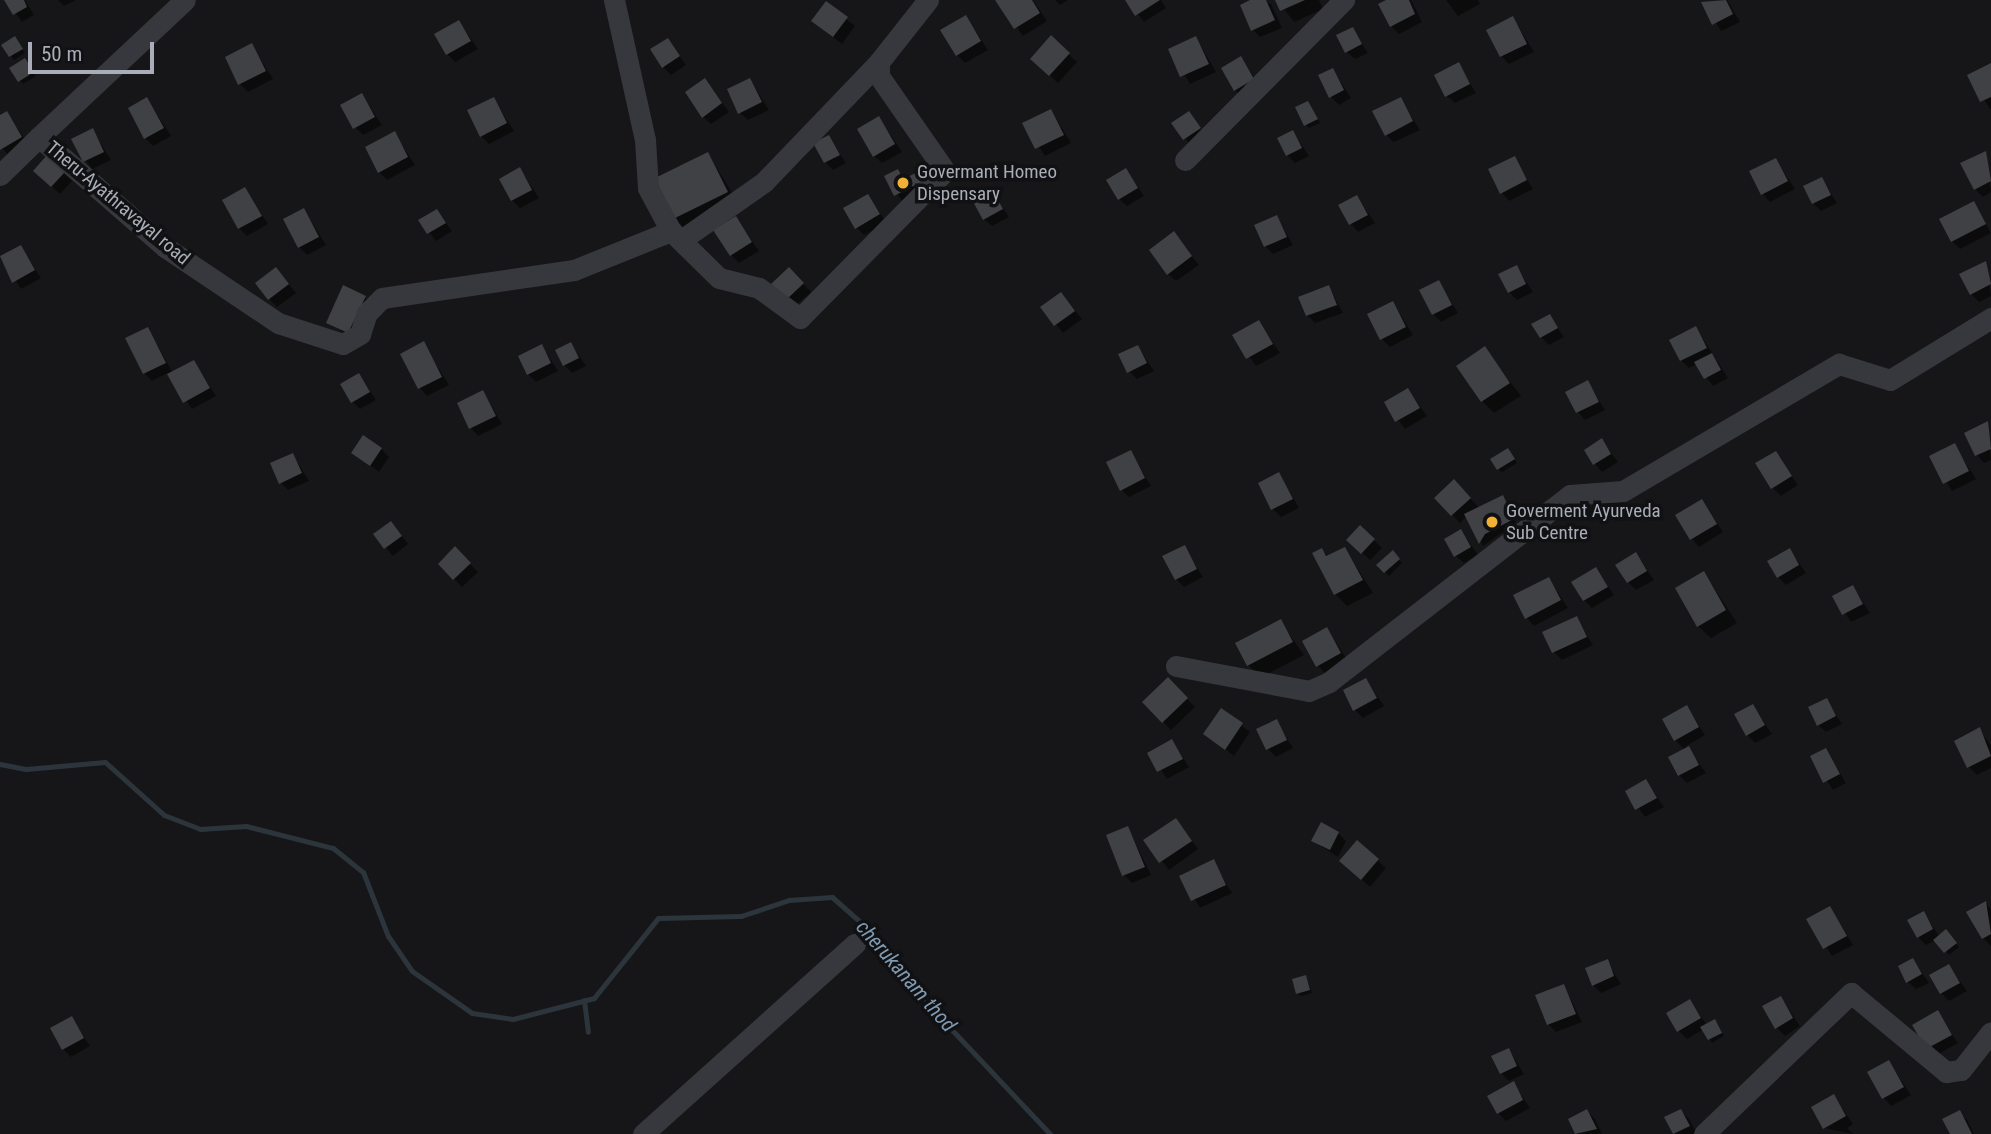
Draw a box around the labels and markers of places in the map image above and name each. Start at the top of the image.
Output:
place label: Govermant Homeo Dispensary [917,161,1057,205]
marker: Govermant Homeo Dispensary [895,175,911,191]
place label: Goverment Ayurveda Sub Centre [1506,500,1661,544]
marker: Goverment Ayurveda Sub Centre [1484,514,1500,530]

